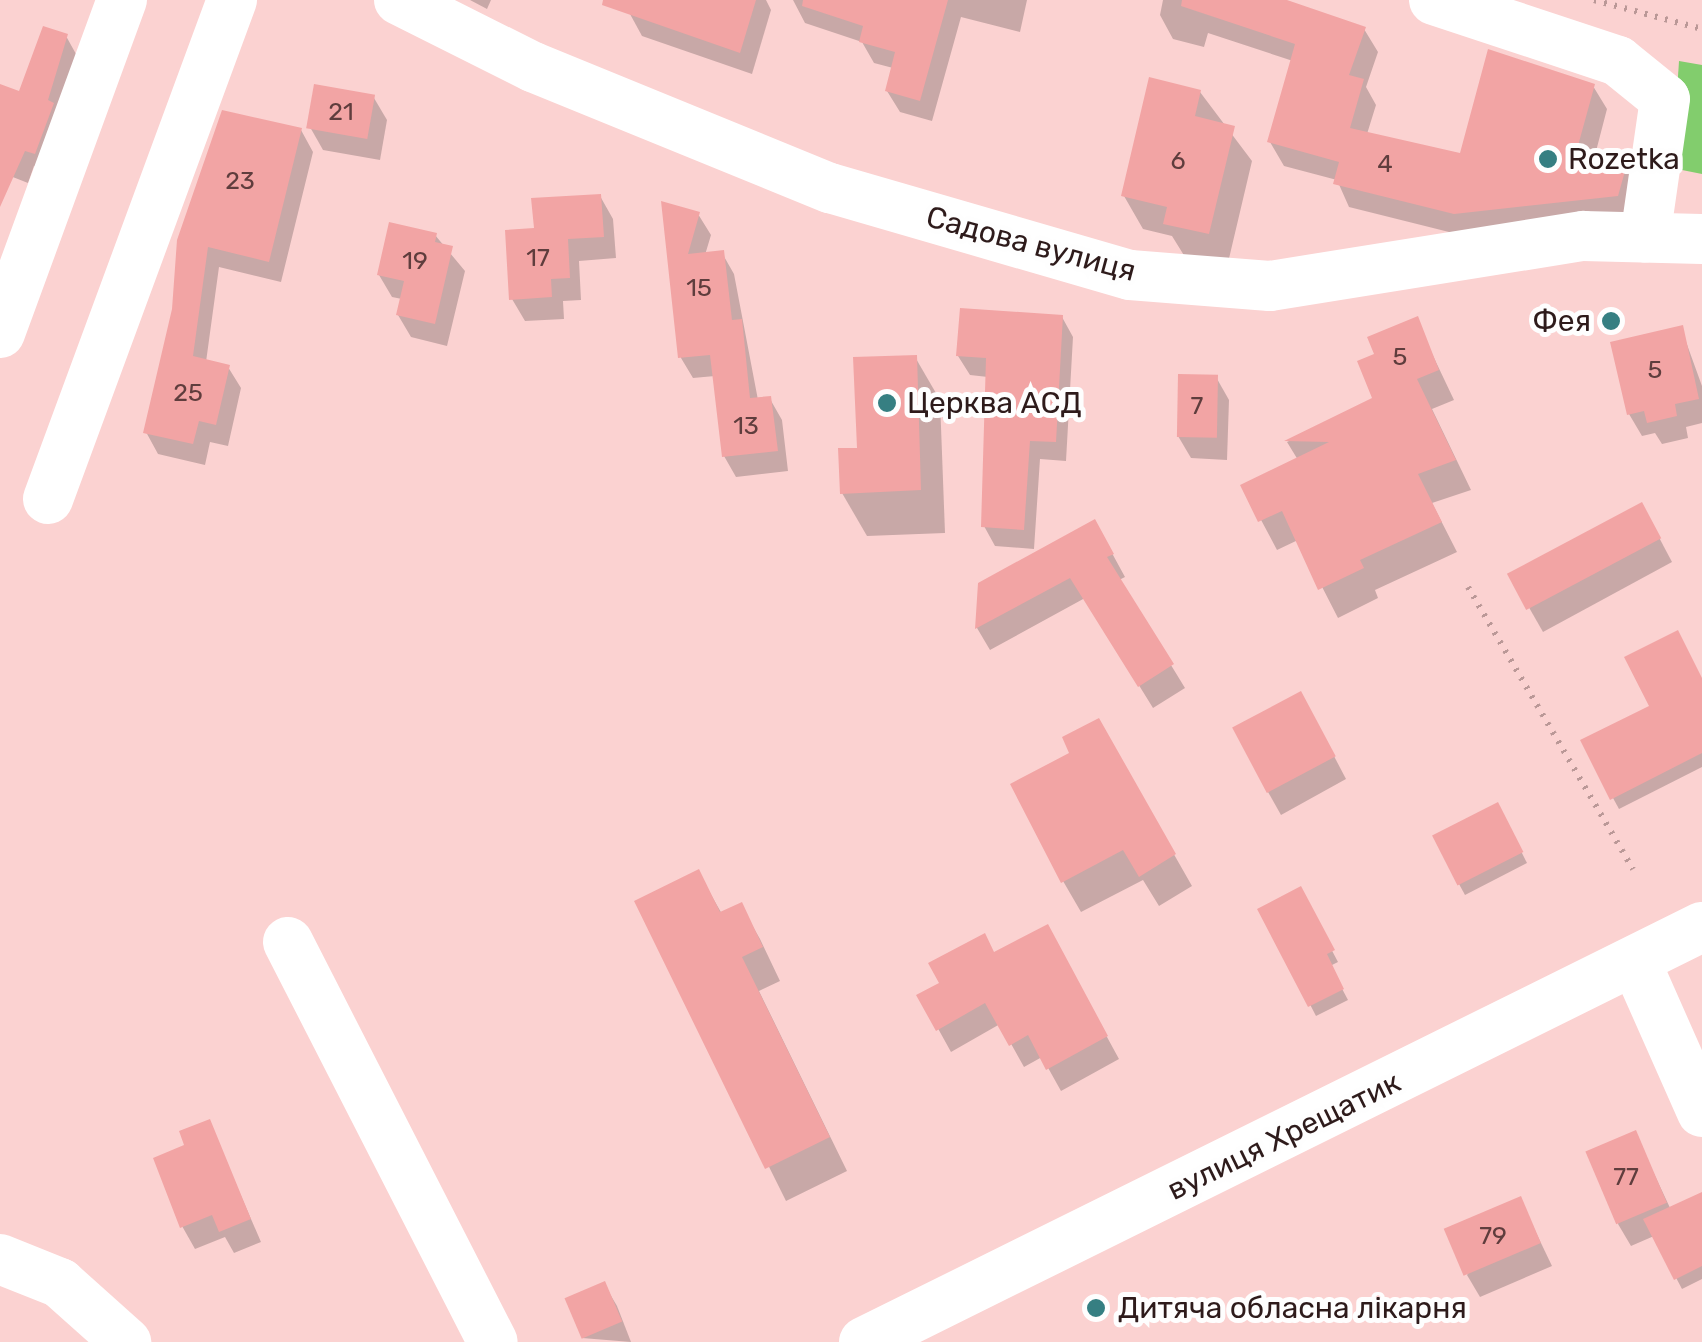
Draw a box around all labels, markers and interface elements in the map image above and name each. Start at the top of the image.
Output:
house number: 21 [328,97,354,127]
place label: Rozetka [1568,141,1680,177]
house number: 6 [1170,146,1186,176]
marker: Rozetka [1537,148,1559,170]
house number: 4 [1377,149,1393,179]
house number: 23 [225,166,255,196]
street label: Садова вулиця [922,199,1140,289]
house number: 17 [526,243,550,273]
house number: 19 [402,246,428,276]
house number: 15 [686,273,712,303]
place label: Фея [1532,303,1591,339]
marker: Фея [1600,310,1622,332]
house number: 5 [1393,342,1407,372]
house number: 5 [1648,355,1662,385]
house number: 25 [173,378,203,408]
place label: Церква АСД [907,385,1082,421]
house number: 7 [1191,391,1203,421]
marker: Церква АСД [876,392,898,414]
house number: 13 [733,411,759,441]
street label: вулиця Хрещатик [1162,1064,1406,1208]
house number: 77 [1613,1162,1639,1192]
house number: 79 [1479,1221,1507,1251]
place label: Дитяча обласна лікарня [1118,1290,1467,1326]
marker: Дитяча обласна лікарня [1083,1295,1109,1321]

